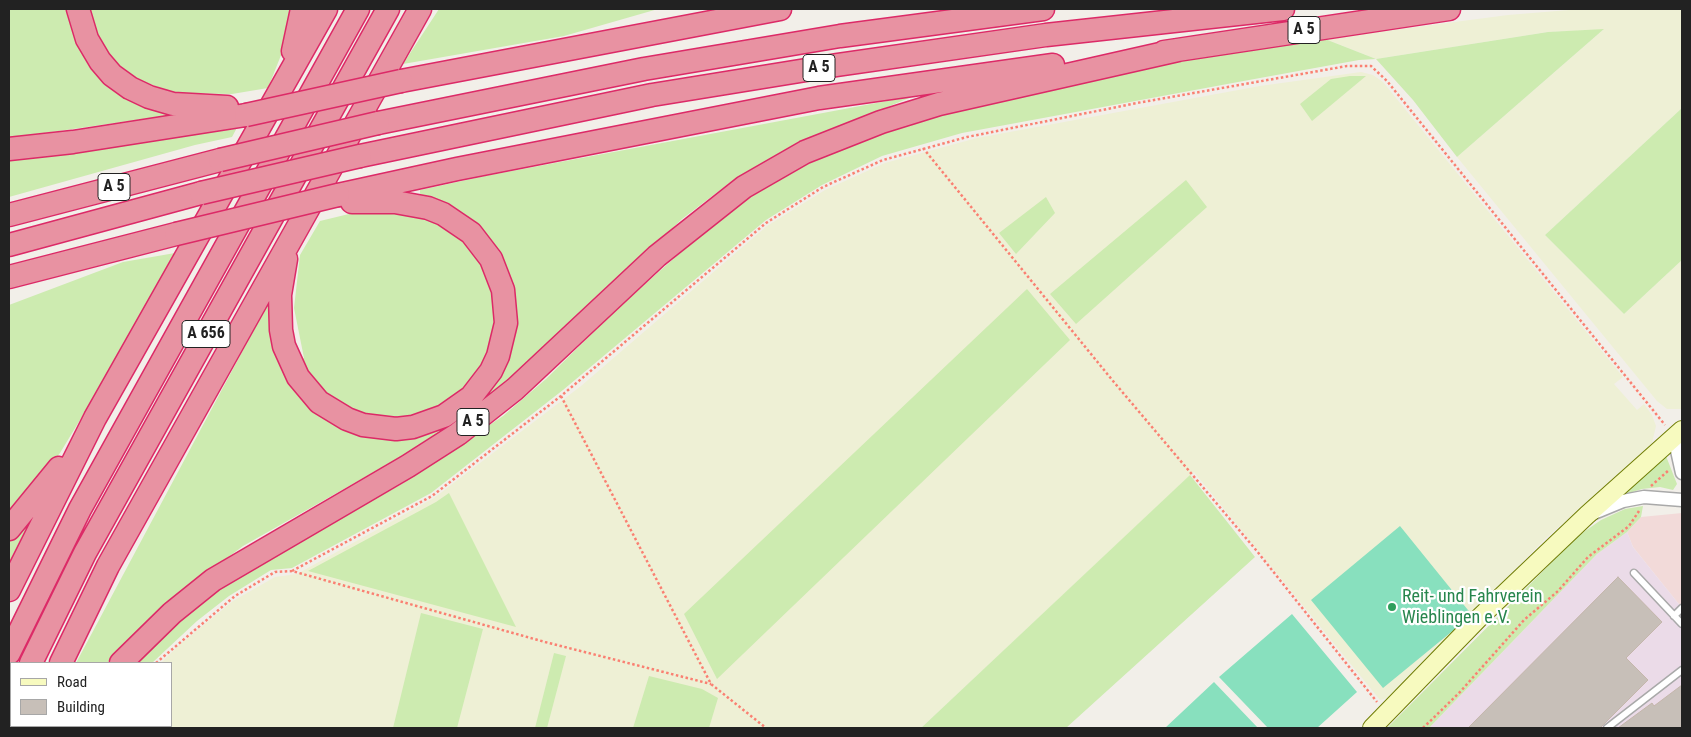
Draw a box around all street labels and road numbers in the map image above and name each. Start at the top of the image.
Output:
road number: A 5 [1288,16,1320,44]
road number: A 5 [803,54,835,82]
road number: A 5 [98,173,130,200]
road number: A 656 [182,320,230,348]
road number: A 5 [457,408,489,436]

